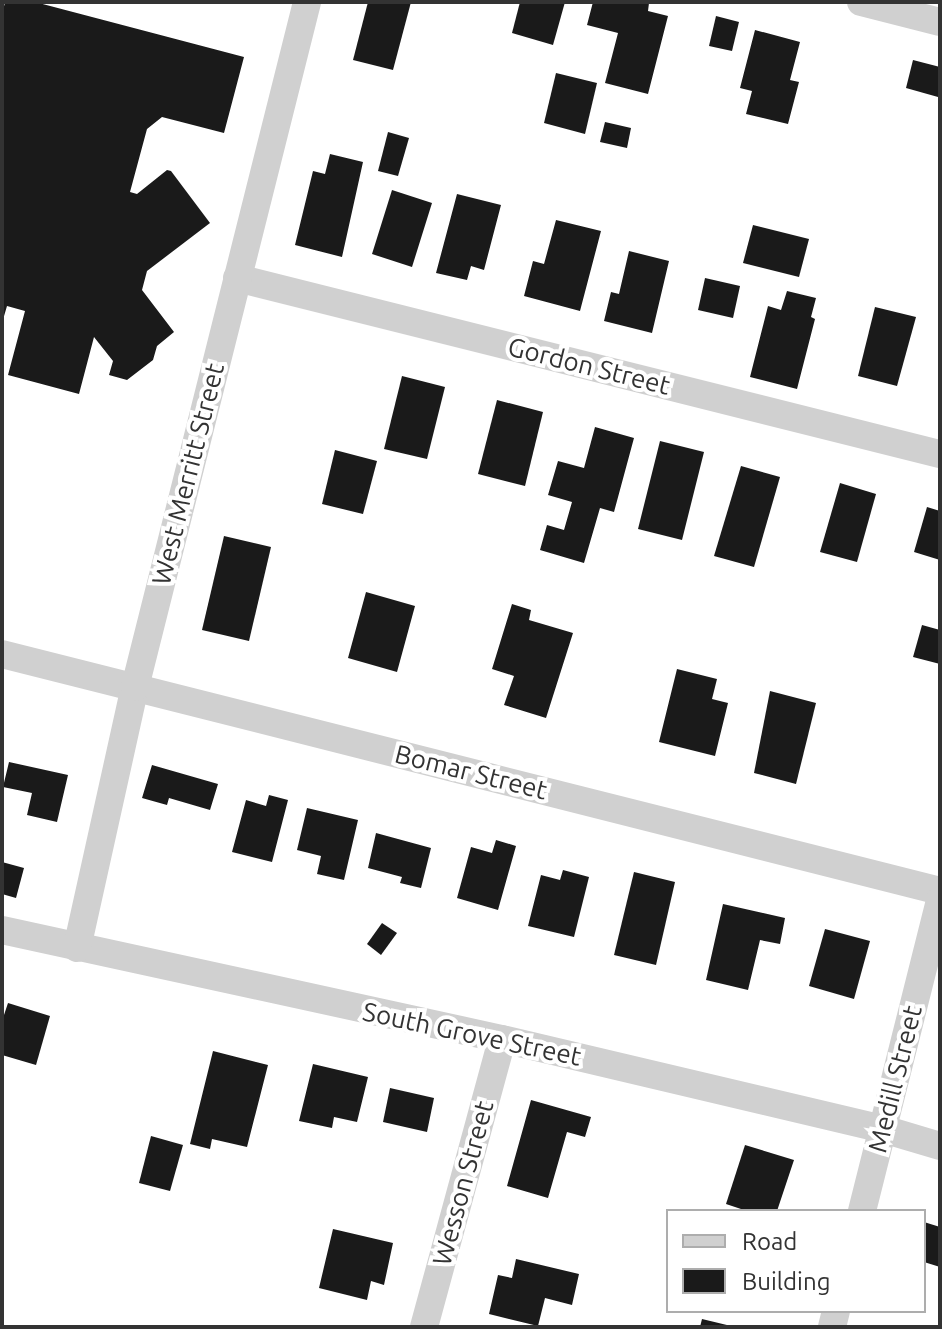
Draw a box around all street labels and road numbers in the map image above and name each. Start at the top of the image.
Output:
street label: Gordon Street [505,331,673,401]
street label: West Merritt Street [145,360,231,588]
street label: Bomar Street [392,738,550,806]
street label: South Grove Street [360,996,584,1072]
street label: Medill Street [862,1002,928,1156]
street label: Wesson Street [426,1097,500,1269]

